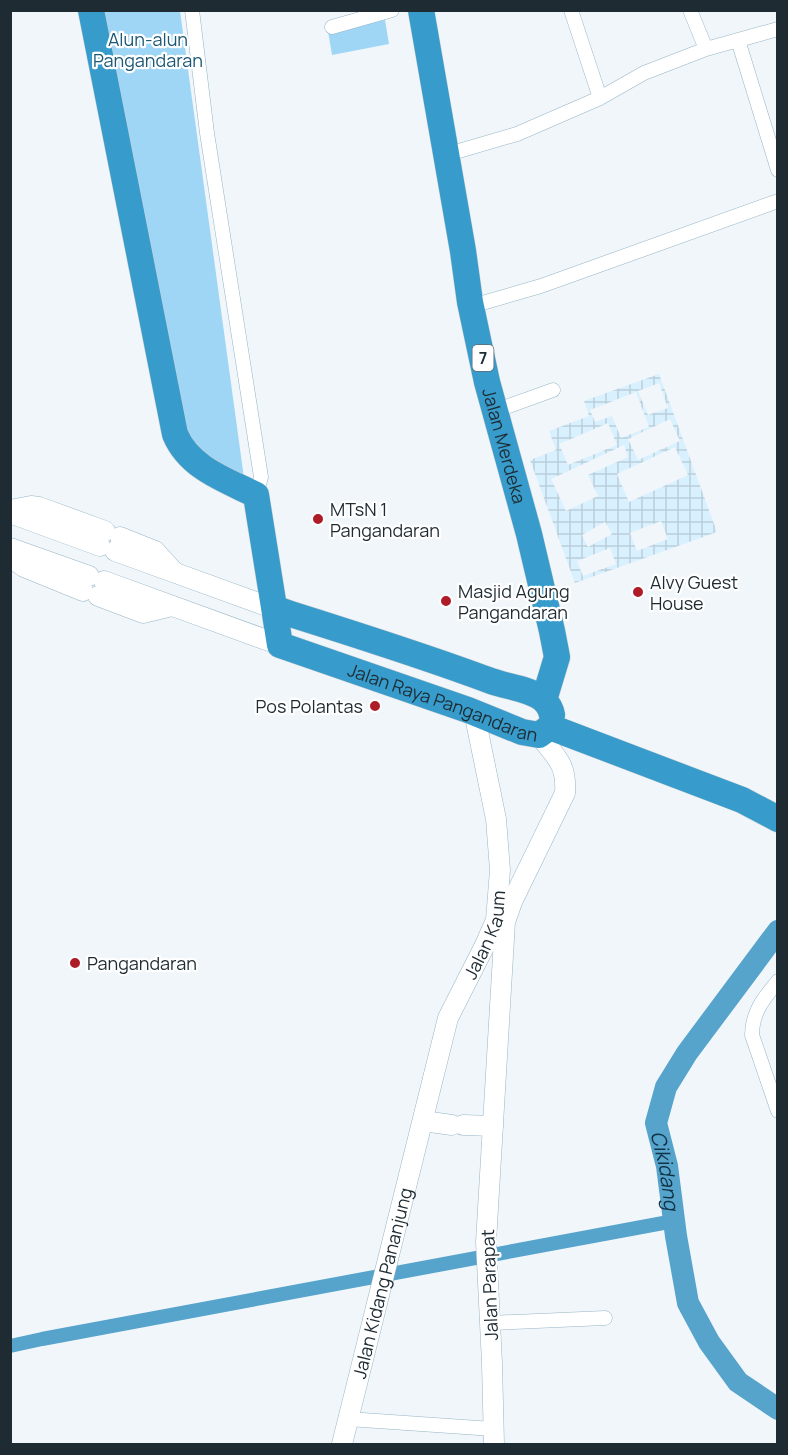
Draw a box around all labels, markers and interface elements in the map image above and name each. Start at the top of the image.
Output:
park label: Alun-alun Pangandaran [93,27,203,72]
road number: 7 [472,345,494,371]
street label: Jalan Merdeka [477,385,532,506]
place label: MTsN 1 Pangandaran [330,497,440,542]
marker: MTsN 1 Pangandaran [311,512,325,526]
place label: Alvy Guest House [650,570,738,615]
place label: Masjid Agung Pangandaran [458,579,570,624]
marker: Alvy Guest House [631,585,645,599]
marker: Masjid Agung Pangandaran [439,594,453,608]
street label: Jalan Raya Pangandaran [345,657,540,747]
place label: Pos Polantas [256,694,363,718]
marker: Pos Polantas [368,699,382,713]
street label: Jalan Kaum [458,890,510,983]
place label: Pangandaran [87,951,197,975]
marker: Pangandaran [68,956,82,970]
water label: Cikidang [645,1128,686,1214]
street label: Jalan Kidang Pananjung [347,1185,417,1381]
street label: Jalan Parapat [475,1229,503,1341]

